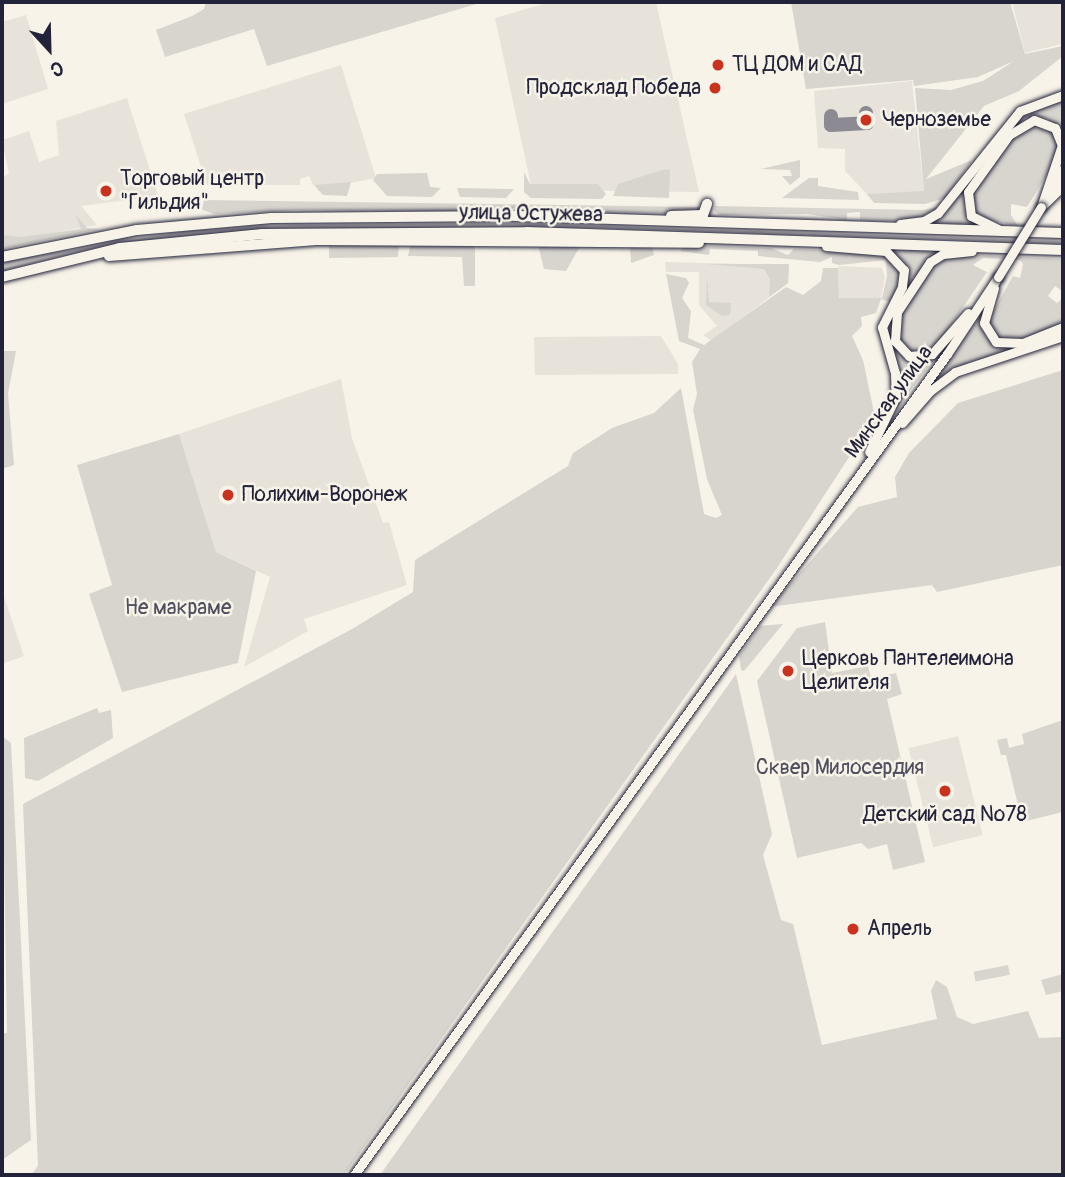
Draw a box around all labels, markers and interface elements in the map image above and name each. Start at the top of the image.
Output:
north arrow [14,14,84,84]
place label: ТЦ ДОМ и САД [732,52,862,78]
text: С [47,55,67,82]
marker: ТЦ ДОМ и САД [710,57,726,73]
place label: Продсклад Победа [526,75,701,101]
marker: Продсклад Победа [707,80,723,96]
place label: Черноземье [882,107,991,133]
marker: Черноземье [856,110,876,130]
place label: Торговый центр "Гильдия" [120,166,264,216]
marker: Торговый центр "Гильдия" [98,183,114,199]
street label: улица Остужева [459,200,603,228]
street label: Минская улица [840,341,938,463]
place label: Полихим-Воронеж [242,482,408,508]
marker: Полихим-Воронеж [220,487,236,503]
park label: Не макраме [125,595,231,621]
place label: Церковь Пантелеимона Целителя [802,646,1014,696]
marker: Церковь Пантелеимона Целителя [780,663,796,679]
park label: Сквер Милосердия [756,755,924,781]
marker: Детский сад №78 [937,783,953,799]
place label: Детский сад №78 [863,802,1027,828]
place label: Апрель [867,916,932,942]
marker: Апрель [845,921,861,937]

